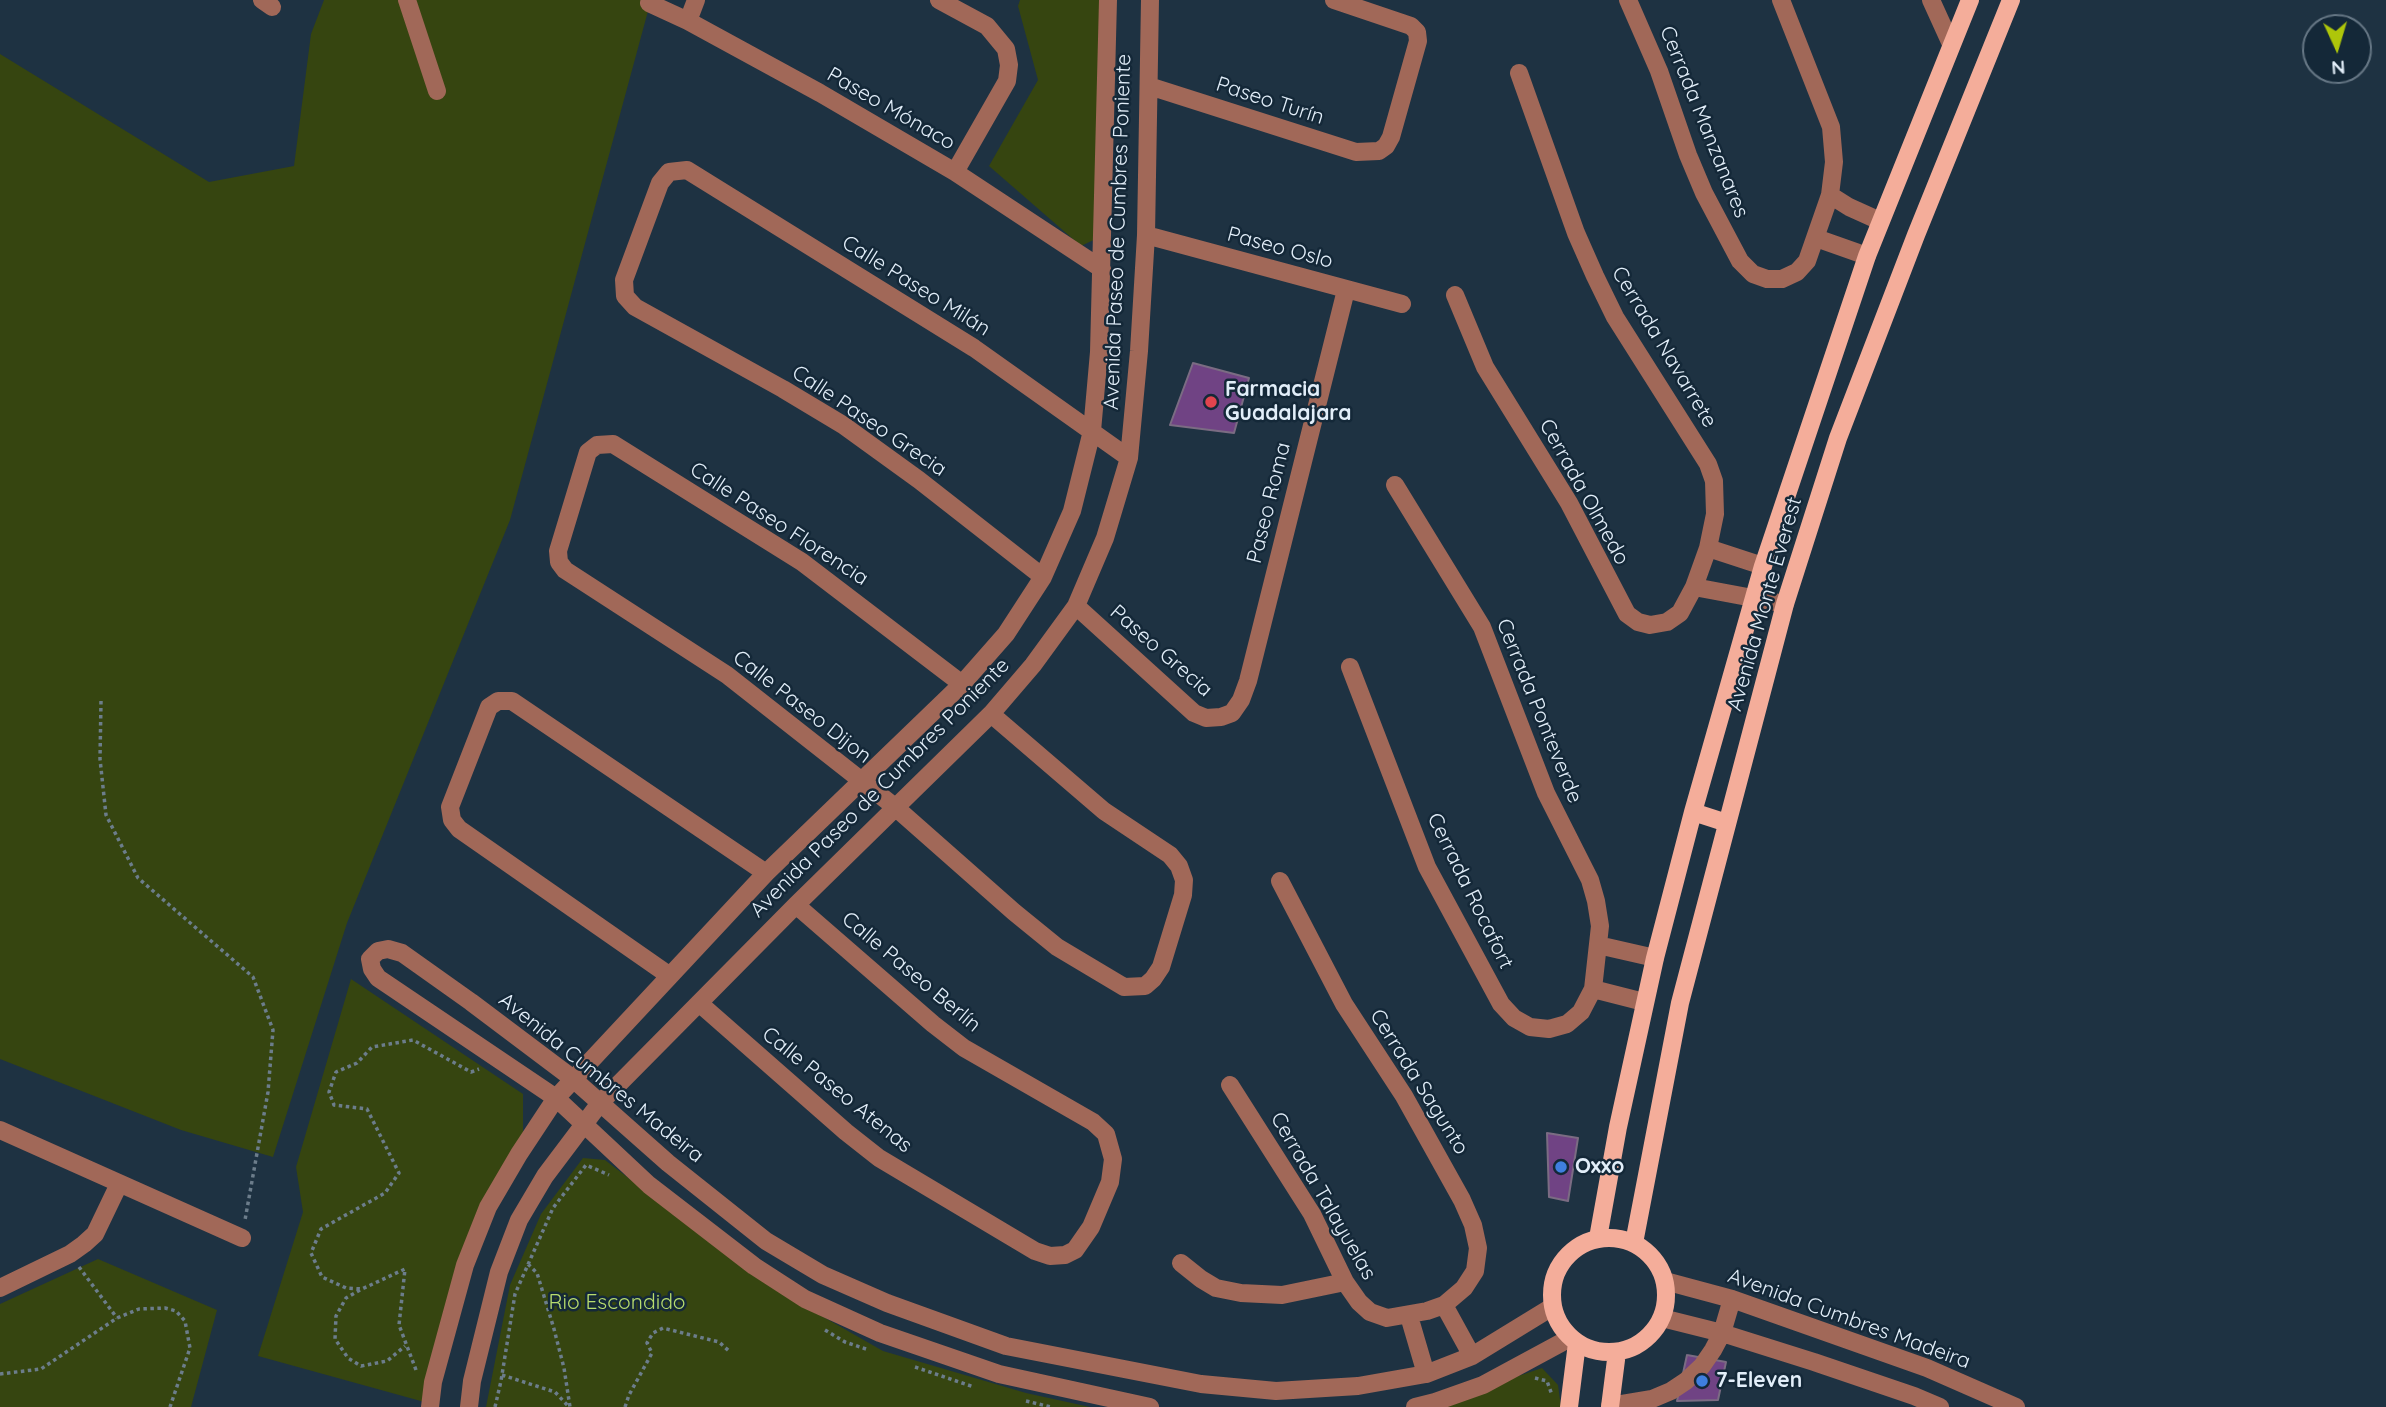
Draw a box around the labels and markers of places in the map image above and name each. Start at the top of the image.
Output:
place label: Farmacia Guadalajara [1225,377,1351,427]
marker: Farmacia Guadalajara [1203,394,1219,410]
place label: Oxxo [1575,1154,1624,1180]
marker: Oxxo [1553,1159,1569,1175]
place label: 7-Eleven [1716,1368,1802,1394]
marker: 7-Eleven [1694,1373,1710,1389]

